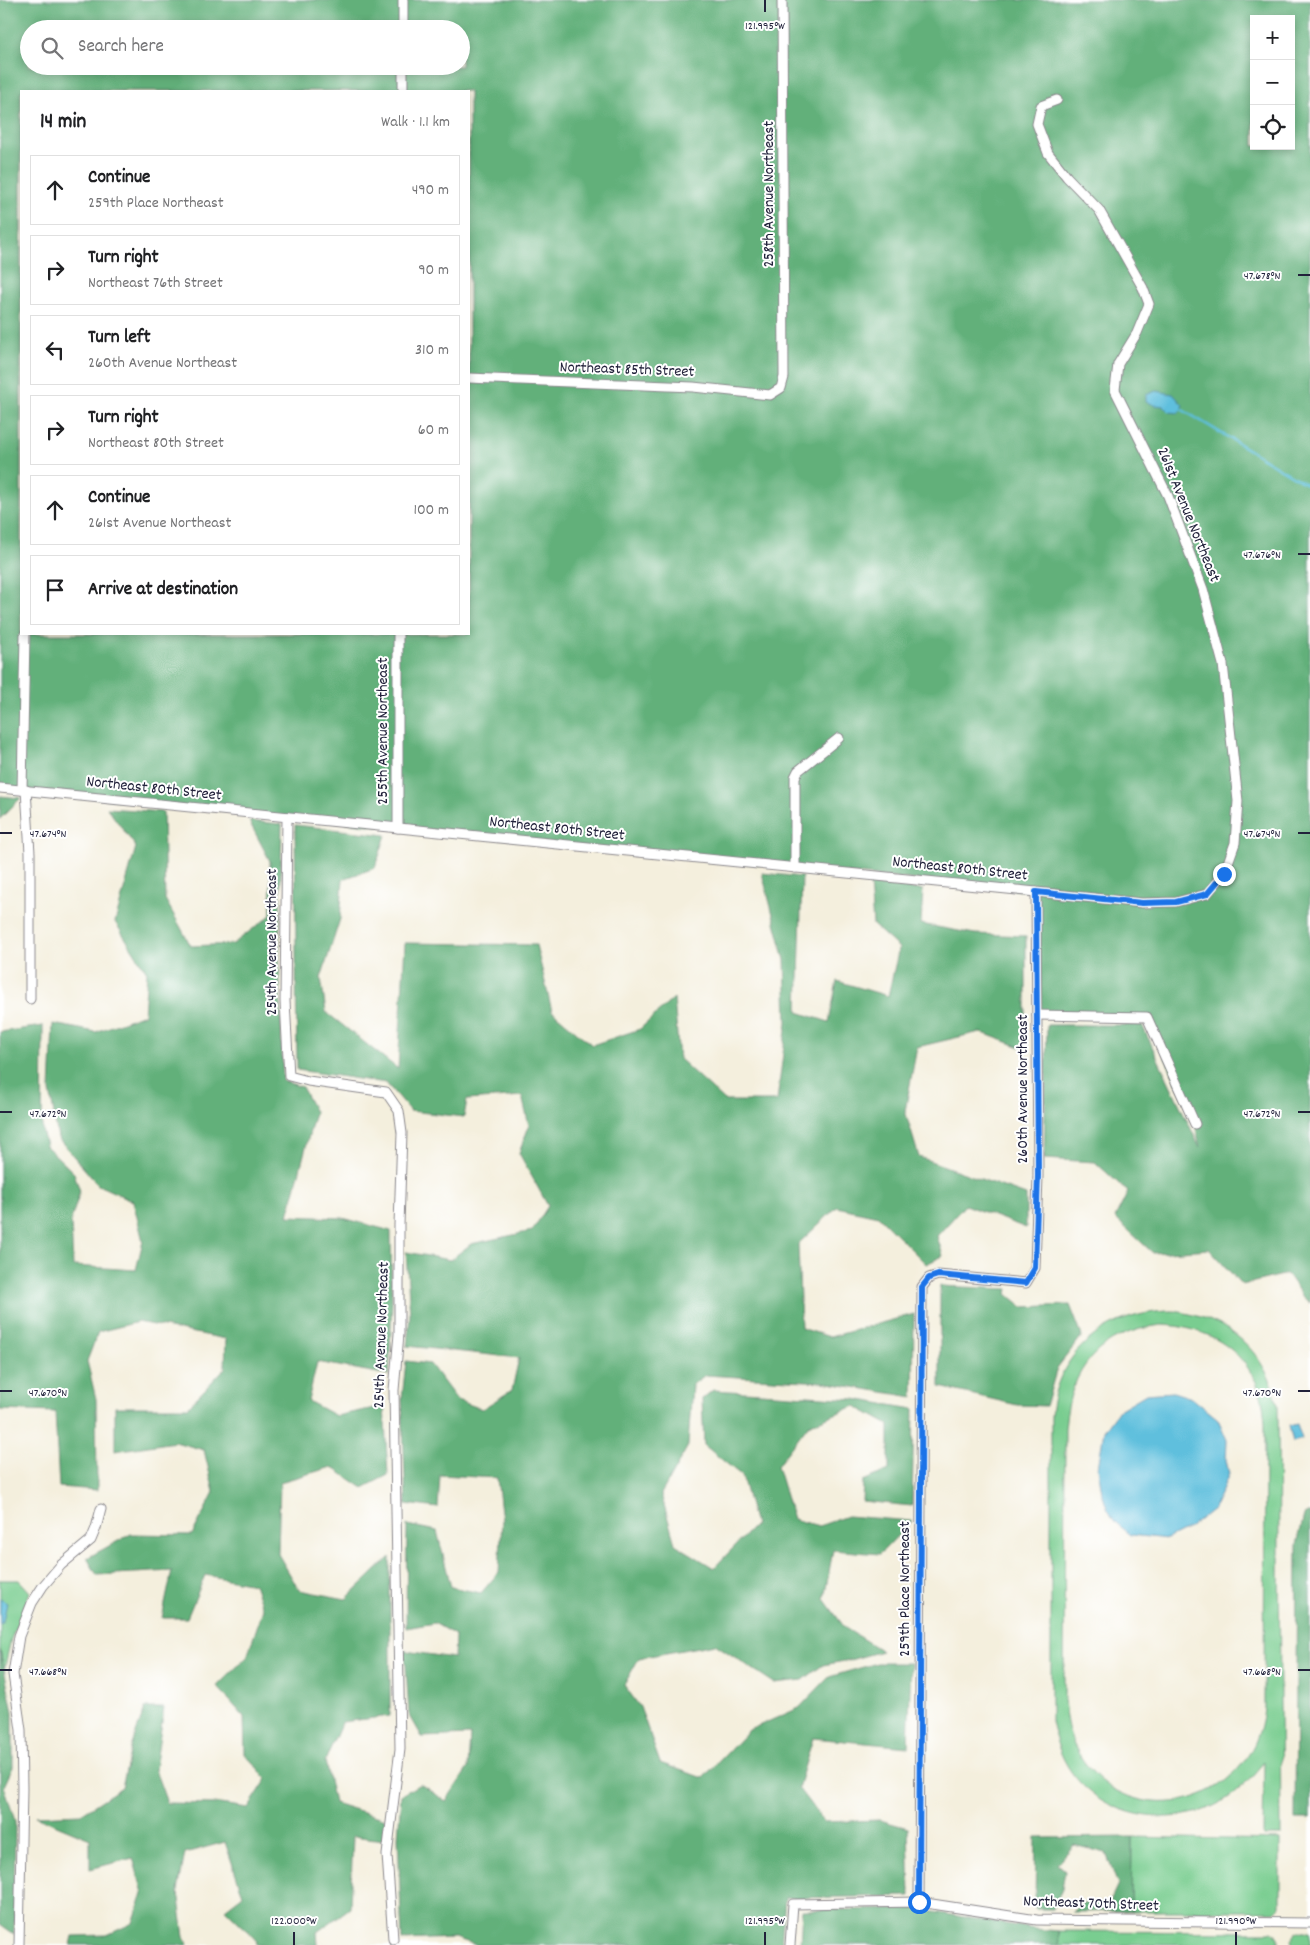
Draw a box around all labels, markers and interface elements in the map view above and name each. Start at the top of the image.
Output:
map controls [1250,15,1295,150]
button: + [1250,15,1295,60]
text: 121.995°W [745,18,785,35]
search box [20,20,470,75]
icon: search [38,34,66,62]
text: Search here [78,34,164,61]
button: − [1250,60,1295,105]
button: locate [1250,105,1295,150]
text: 14 min [40,108,86,138]
text: Walk · 1.1 km [381,111,450,134]
street label: 258th Avenue Northeast [758,121,781,267]
text: Continue [88,165,150,192]
icon: ahead [41,176,69,204]
text: 490 m [412,179,449,202]
text: 259th Place Northeast [88,192,224,215]
text: Turn right [88,245,159,272]
icon: right [41,256,69,284]
text: 90 m [418,259,449,282]
text: 47.678°N [1244,268,1280,285]
text: Northeast 76th Street [88,272,223,295]
text: Turn left [88,325,151,352]
icon: left [41,336,69,364]
text: 310 m [415,339,449,362]
text: 260th Avenue Northeast [88,352,237,375]
street label: Northeast 85th Street [559,356,695,384]
text: Turn right [88,405,159,432]
icon: right [41,416,69,444]
text: 60 m [418,419,449,442]
text: Northeast 80th Street [88,432,224,455]
street label: 261st Avenue Northeast [1150,444,1226,586]
text: Continue [88,485,150,512]
icon: ahead [41,496,69,524]
text: 100 m [413,499,449,522]
text: 261st Avenue Northeast [88,512,231,535]
text: 47.676°N [1243,547,1281,564]
icon: arrive [41,576,69,604]
text: Arrive at destination [88,577,238,604]
street label: 255th Avenue Northeast [372,657,395,805]
street label: Northeast 80th Street [85,770,223,808]
street label: Northeast 80th Street [488,810,626,848]
text: 47.674°N [30,826,66,843]
text: 47.674°N [1244,826,1280,843]
street label: Northeast 80th Street [891,850,1029,888]
route end [1213,863,1236,886]
street label: 254th Avenue Northeast [261,869,284,1015]
street label: 260th Avenue Northeast [1012,1014,1035,1164]
text: 47.672°N [29,1106,67,1123]
text: 47.672°N [1243,1106,1281,1123]
street label: 254th Avenue Northeast [368,1261,396,1409]
text: 47.670°N [29,1385,67,1402]
text: 47.670°N [1243,1385,1281,1402]
street label: 259th Place Northeast [894,1521,917,1657]
text: 47.668°N [29,1664,67,1681]
text: 47.668°N [1243,1664,1281,1681]
street label: Northeast 70th Street [1023,1890,1159,1918]
route start [908,1891,931,1914]
text: 122.000°W [271,1913,317,1930]
text: 121.995°W [745,1913,785,1930]
text: 121.990°W [1216,1913,1256,1930]

